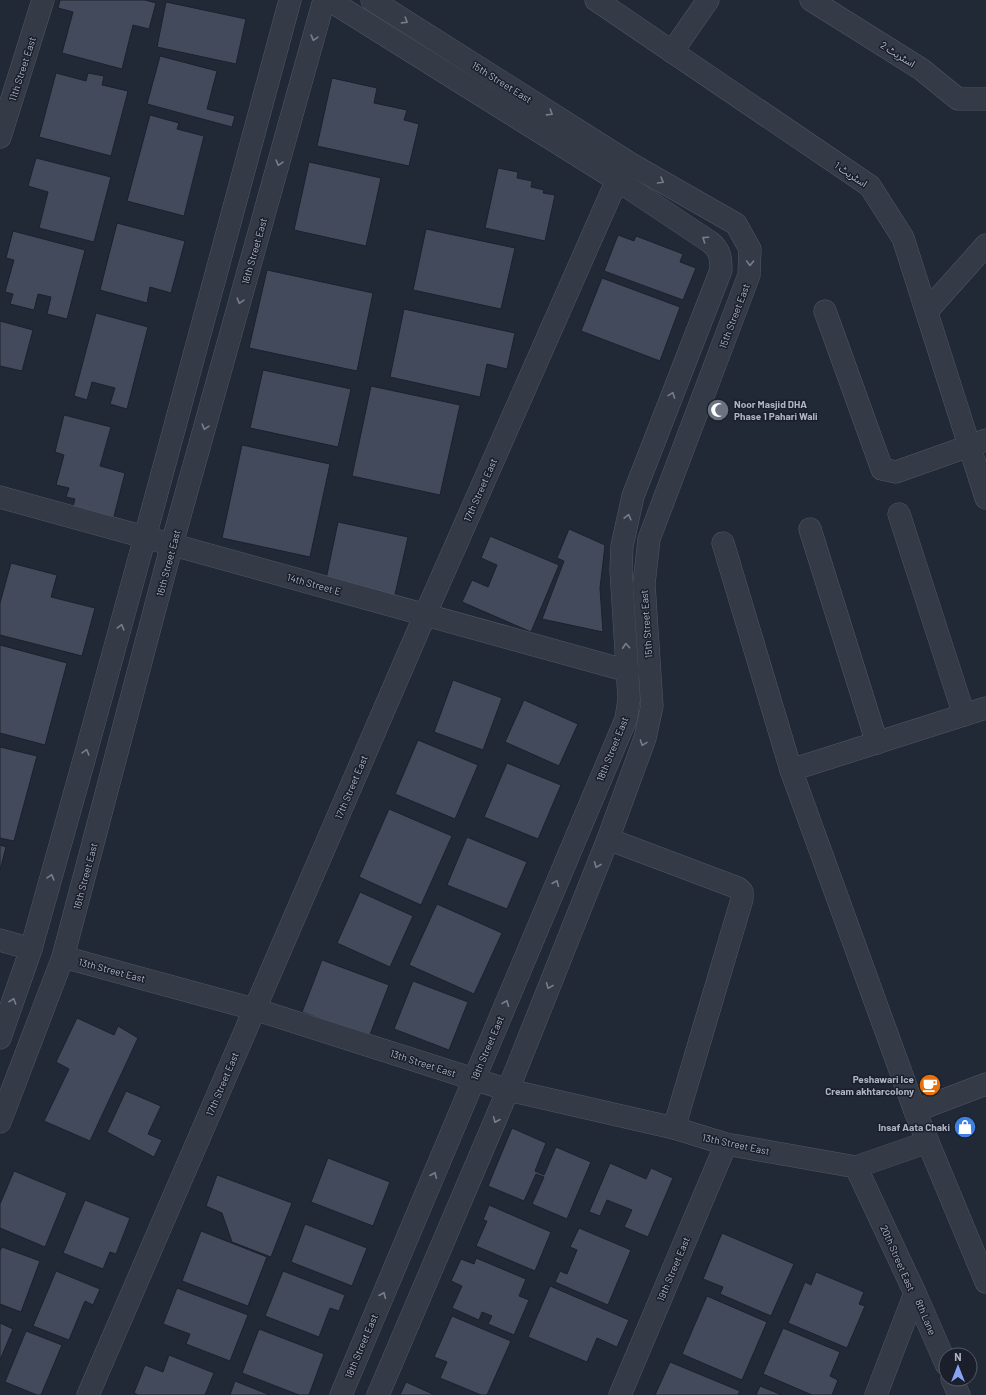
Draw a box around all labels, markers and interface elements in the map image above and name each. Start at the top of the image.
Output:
one-way arrow [401,16,408,24]
one-way arrow [310,34,319,41]
street label: 11th Street East [6,35,38,103]
street label: اسٹریٹ 2 [878,39,918,70]
street label: 15th Street East [470,59,535,105]
one-way arrow [546,108,553,116]
one-way arrow [275,159,284,166]
street label: اسٹریٹ 1 [832,159,870,190]
one-way arrow [657,177,664,184]
street label: 16th Street East [239,216,269,286]
one-way arrow [703,237,710,244]
one-way arrow [746,260,754,266]
street label: 15th Street East [716,282,752,350]
one-way arrow [236,298,245,305]
one-way arrow [668,392,676,399]
mosque icon: Noor Masjid DHA Phase 1 Pahari Wali [705,397,731,423]
place label: Noor Masjid DHA Phase 1 Pahari Wali [734,398,818,422]
one-way arrow [201,423,210,430]
street label: 17th Street East [461,456,499,524]
one-way arrow [623,514,632,521]
street label: 16th Street East [153,528,183,598]
street label: 14th Street E [286,571,342,597]
street label: 15th Street East [638,589,654,659]
one-way arrow [116,623,125,630]
one-way arrow [622,643,631,649]
street label: 18th Street East [594,715,631,783]
one-way arrow [639,740,647,747]
one-way arrow [81,749,90,756]
street label: 17th Street East [332,753,370,821]
street label: 16th Street East [70,841,100,911]
one-way arrow [594,862,602,869]
one-way arrow [46,874,55,881]
one-way arrow [552,880,560,887]
street label: 13th Street East [77,955,147,985]
one-way arrow [546,983,554,990]
one-way arrow [8,998,16,1005]
one-way arrow [501,1000,509,1008]
street label: 18th Street East [468,1014,506,1082]
street label: 13th Street East [389,1047,458,1079]
street label: 17th Street East [203,1050,241,1118]
cafe icon: Peshawari Ice Cream akhtarcolony [917,1072,943,1098]
place label: Peshawari Ice Cream akhtarcolony [825,1073,915,1097]
shop icon: Insaf Aata Chaki [952,1114,978,1140]
one-way arrow [492,1116,500,1123]
place label: Insaf Aata Chaki [878,1121,950,1133]
street label: 13th Street East [701,1131,771,1157]
one-way arrow [429,1171,437,1178]
street label: 20th Street East [878,1223,918,1293]
street label: 19th Street East [654,1235,692,1303]
one-way arrow [378,1291,386,1299]
street label: 8th Lane [913,1297,939,1337]
street label: 18th Street East [342,1312,380,1380]
north arrow [938,1347,978,1387]
text: N [954,1350,962,1363]

